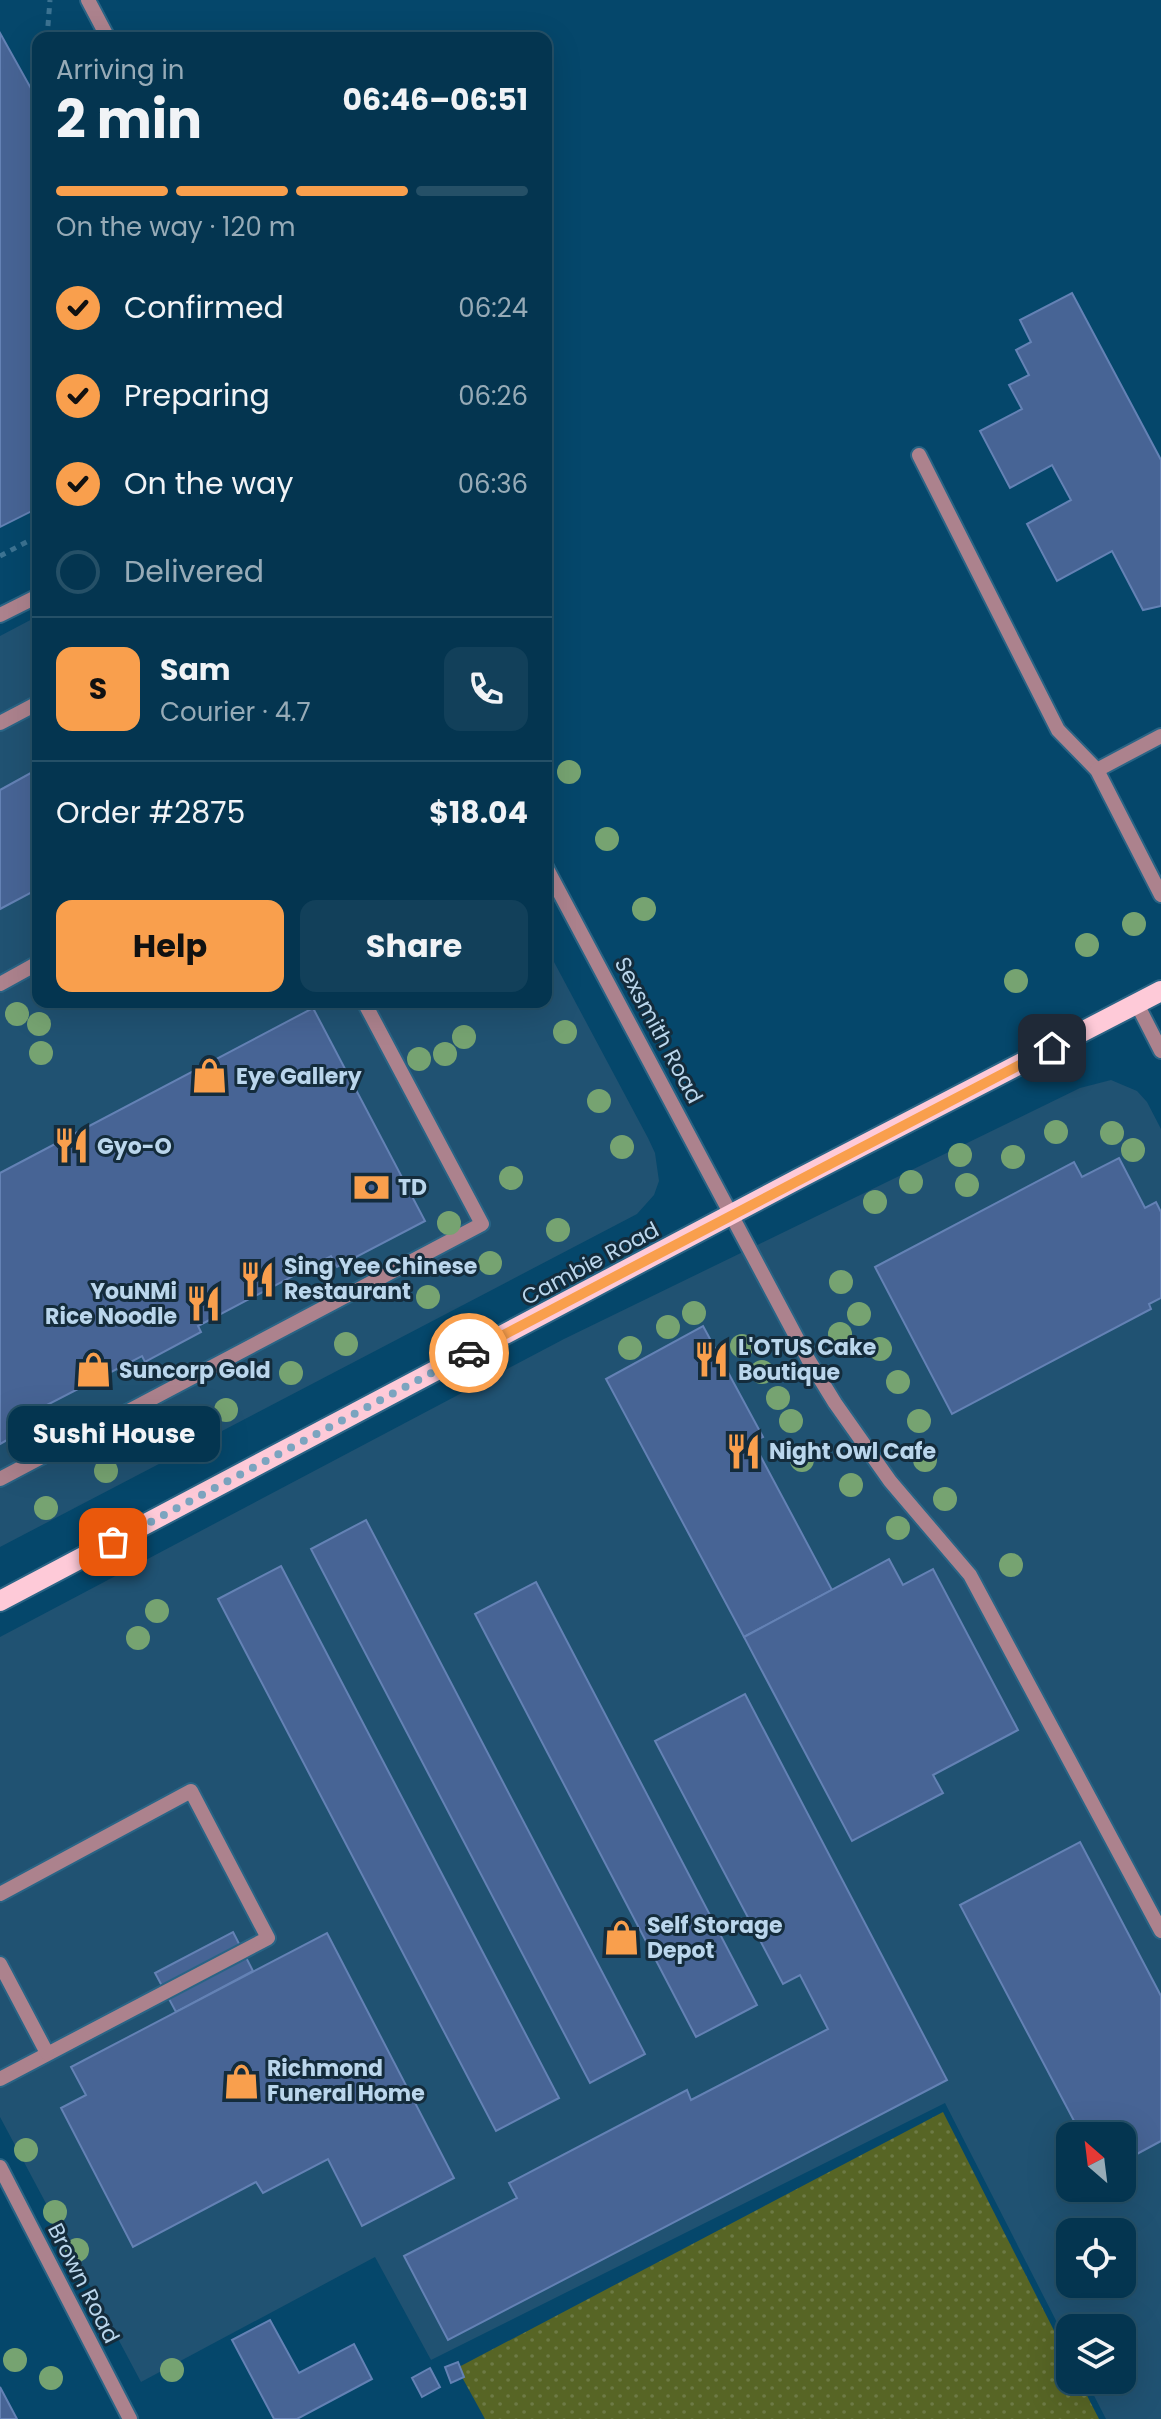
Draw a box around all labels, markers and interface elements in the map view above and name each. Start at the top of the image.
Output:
text: Arriving in [56,52,185,88]
text: 06:46–06:51 [343,78,528,121]
text: 2 min [56,83,202,156]
text: On the way · 120 m [56,209,295,245]
icon: check [56,286,100,330]
text: Confirmed [124,286,284,329]
text: 06:24 [458,290,528,326]
icon: check [56,374,100,418]
text: Preparing [124,374,270,417]
text: 06:26 [458,378,528,414]
icon: check [56,462,100,506]
text: On the way [124,462,293,505]
text: 06:36 [458,466,528,502]
text: Delivered [124,550,264,593]
button: phone [444,647,528,731]
text: Sam [160,648,231,691]
text: S [89,667,107,710]
text: Courier · 4.7 [160,694,311,730]
text: Order #2875 [56,791,245,834]
text: $18.04 [429,791,528,834]
button: Help [56,900,284,992]
button: Share [300,900,528,992]
street label: Sexsmith Road [607,952,710,1109]
pin [1018,1014,1086,1082]
icon: home [1030,1026,1074,1070]
shop icon: Eye Gallery [191,1057,229,1095]
place label: Eye Gallery [236,1061,362,1092]
restaurant icon: Gyo-O [52,1127,90,1165]
place label: Gyo-O [97,1131,172,1162]
bank icon: TD [353,1168,391,1206]
place label: TD [398,1172,427,1203]
street label: Cambie Road [516,1214,664,1313]
place label: Sing Yee Chinese Restaurant [284,1251,477,1307]
restaurant icon: Sing Yee Chinese Restaurant [239,1260,277,1298]
place label: YouNMi Rice Noodle [45,1276,177,1332]
restaurant icon: YouNMi Rice Noodle [184,1285,222,1323]
courier [429,1313,509,1393]
icon: car [447,1331,491,1375]
place label: L'OTUS Cake Boutique [738,1332,876,1388]
restaurant icon: L'OTUS Cake Boutique [693,1341,731,1379]
shop icon: Suncorp Gold [74,1351,112,1389]
place label: Suncorp Gold [119,1355,271,1386]
callout: Sushi House [7,1406,219,1462]
text: Sushi House [33,1416,195,1452]
restaurant icon: Night Owl Cafe [724,1432,762,1470]
place label: Night Owl Cafe [769,1436,936,1467]
pin [79,1508,147,1576]
icon: bag [91,1520,135,1564]
place label: Self Storage Depot [647,1910,782,1966]
shop icon: Self Storage Depot [602,1919,640,1957]
place label: Richmond Funeral Home [267,2053,425,2109]
shop icon: Richmond Funeral Home [222,2062,260,2100]
north arrow [1056,2122,1136,2202]
map controls [1056,2122,1136,2394]
street label: Brown Road [40,2218,127,2349]
button: locate [1056,2218,1136,2298]
button: layers [1056,2314,1136,2394]

